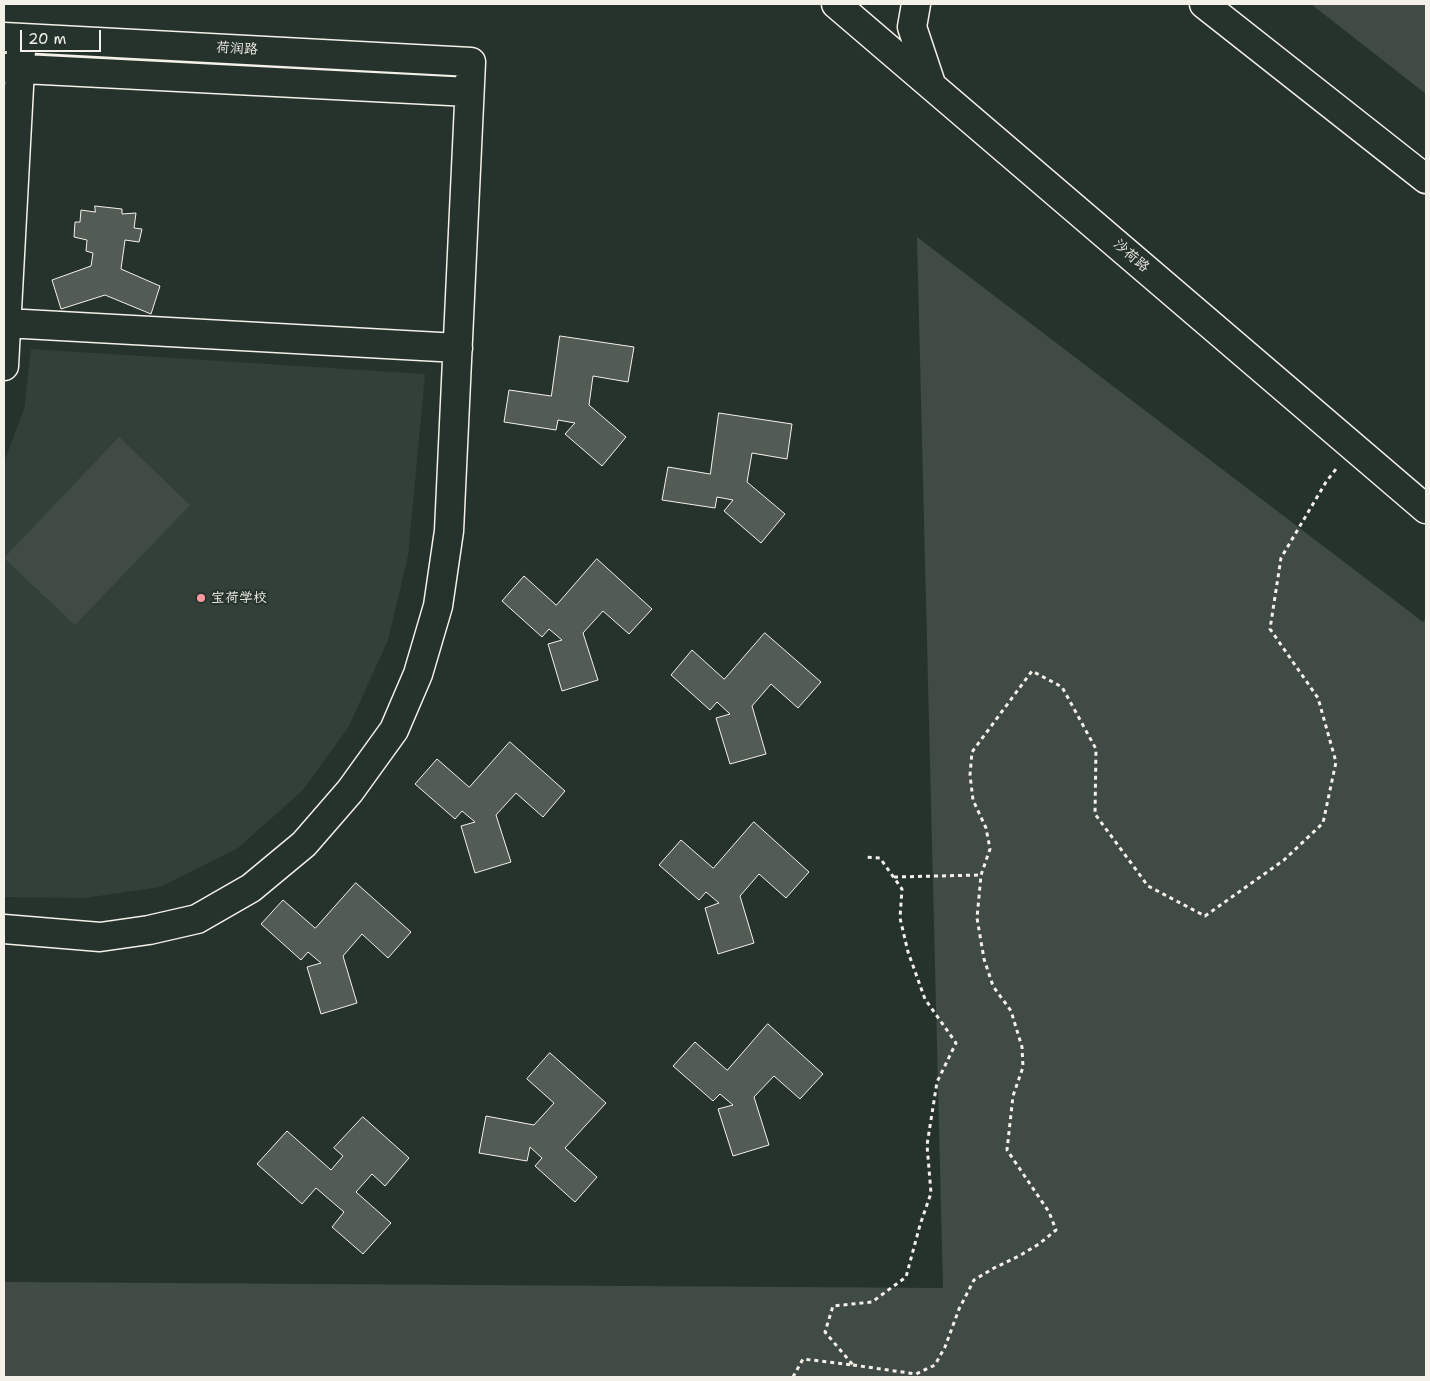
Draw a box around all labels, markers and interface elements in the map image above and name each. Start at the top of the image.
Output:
scale bar [22,20,104,52]
text: 20 m [28,29,67,49]
street label: 荷润路 [216,40,258,58]
street label: 沙荷路 [1110,236,1152,276]
place label: 宝荷学校 [211,590,267,606]
marker: 宝荷学校 [195,592,207,604]

